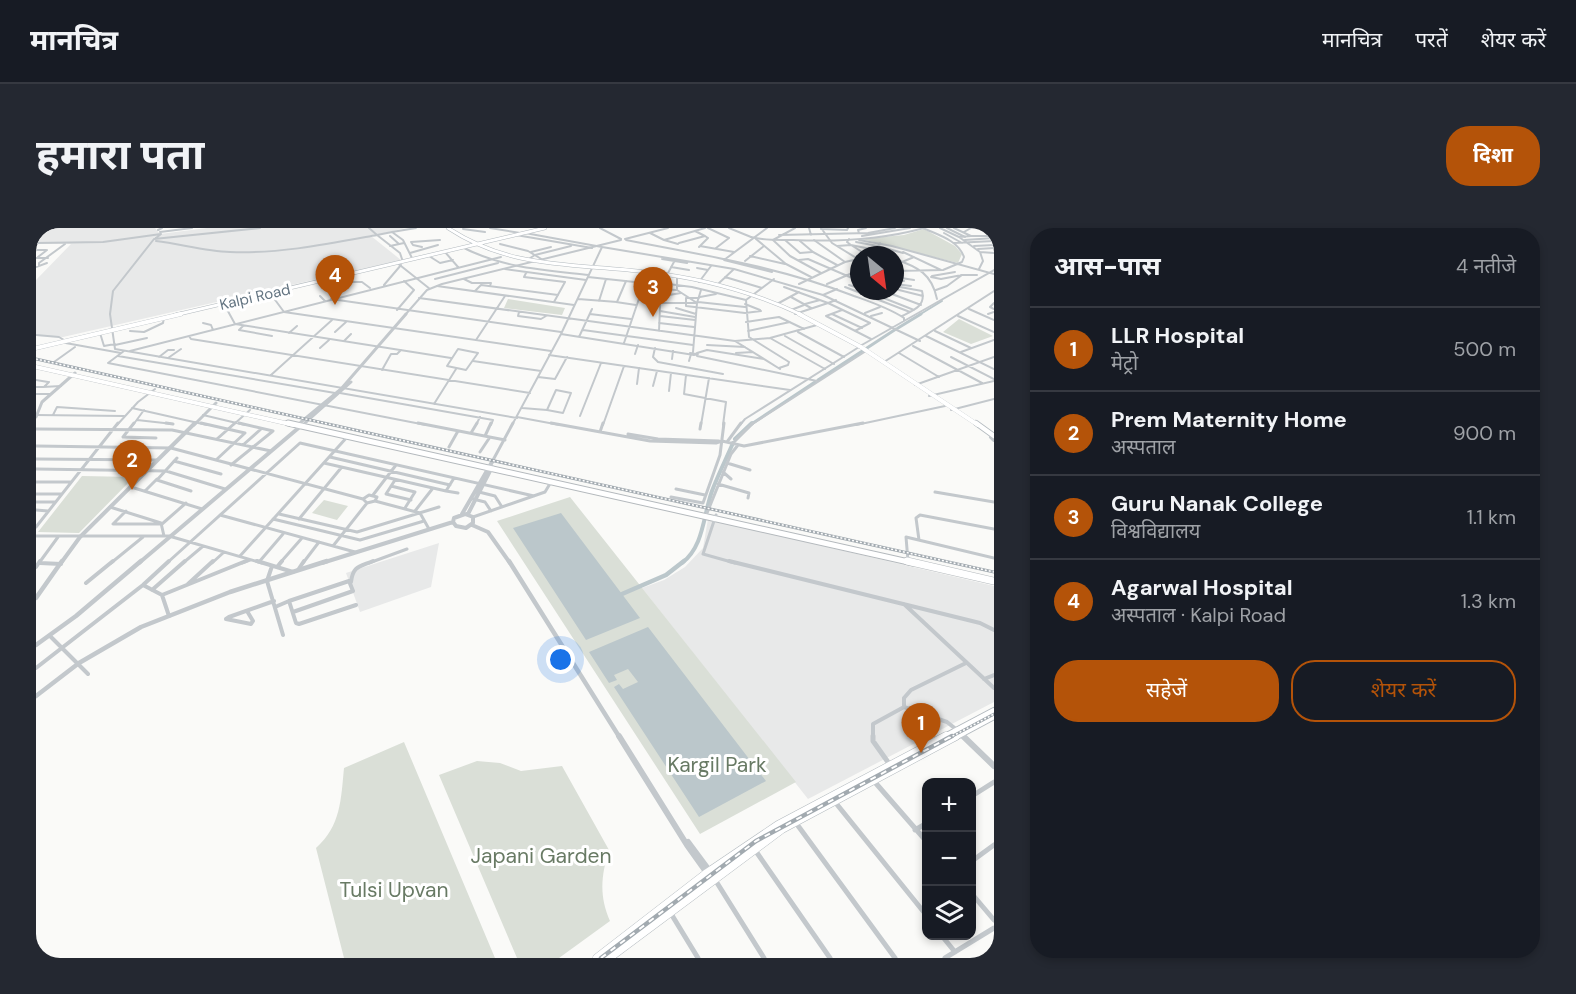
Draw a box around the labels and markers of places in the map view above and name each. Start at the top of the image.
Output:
pin: 4 [316,256,354,305]
pin: 3 [634,268,672,317]
pin: 2 [112,440,152,490]
pin: 1 [902,704,940,753]

